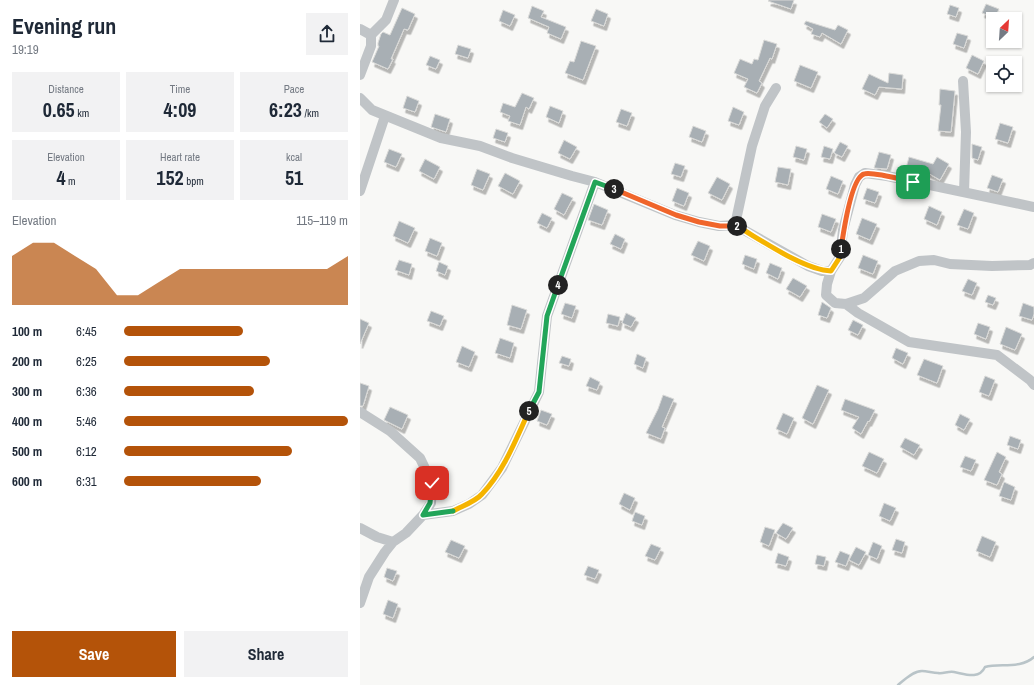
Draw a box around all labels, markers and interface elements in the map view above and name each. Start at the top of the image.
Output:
text: Evening run [12,11,116,41]
north arrow [986,12,1022,48]
map controls [986,12,1022,92]
button: share [306,13,348,55]
text: 19:19 [12,41,39,58]
button: locate [986,56,1022,92]
text: Distance [48,82,84,96]
text: Time [170,82,190,96]
text: Pace [284,82,304,96]
text: 0.65 [43,96,75,123]
text: 4:09 [164,96,196,123]
text: 6:23 [269,96,302,123]
text: km [75,106,89,120]
text: /km [302,106,319,120]
text: Elevation [47,150,85,164]
text: Heart rate [160,150,200,164]
text: kcal [286,150,302,164]
text: 4 [56,164,66,191]
text: 152 [156,164,184,191]
text: 51 [285,164,303,191]
pin [896,165,930,199]
icon: arrive [902,171,924,193]
text: m [66,174,76,188]
text: bpm [184,174,204,188]
pin: 3 [604,179,624,199]
text: 3 [611,182,617,196]
text: Elevation [12,212,56,229]
text: 115–119 m [296,212,348,229]
pin: 2 [727,216,747,236]
text: 2 [734,219,740,233]
pin: 1 [831,239,851,259]
text: 1 [838,242,844,256]
pin: 4 [548,275,568,295]
text: 4 [555,278,561,292]
text: 100 m [12,323,42,340]
text: 6:45 [76,323,97,340]
text: 200 m [12,353,42,370]
text: 6:25 [76,353,97,370]
text: 300 m [12,383,42,400]
text: 6:36 [76,383,97,400]
pin: 5 [519,401,539,421]
text: 5 [526,404,532,418]
text: 400 m [12,413,42,430]
text: 5:46 [76,413,97,430]
text: 500 m [12,443,42,460]
text: 6:12 [76,443,97,460]
pin [415,466,449,500]
icon: check [421,472,443,494]
text: 600 m [12,473,42,490]
text: 6:31 [76,473,97,490]
button: Save [12,631,176,677]
button: Share [184,631,348,677]

